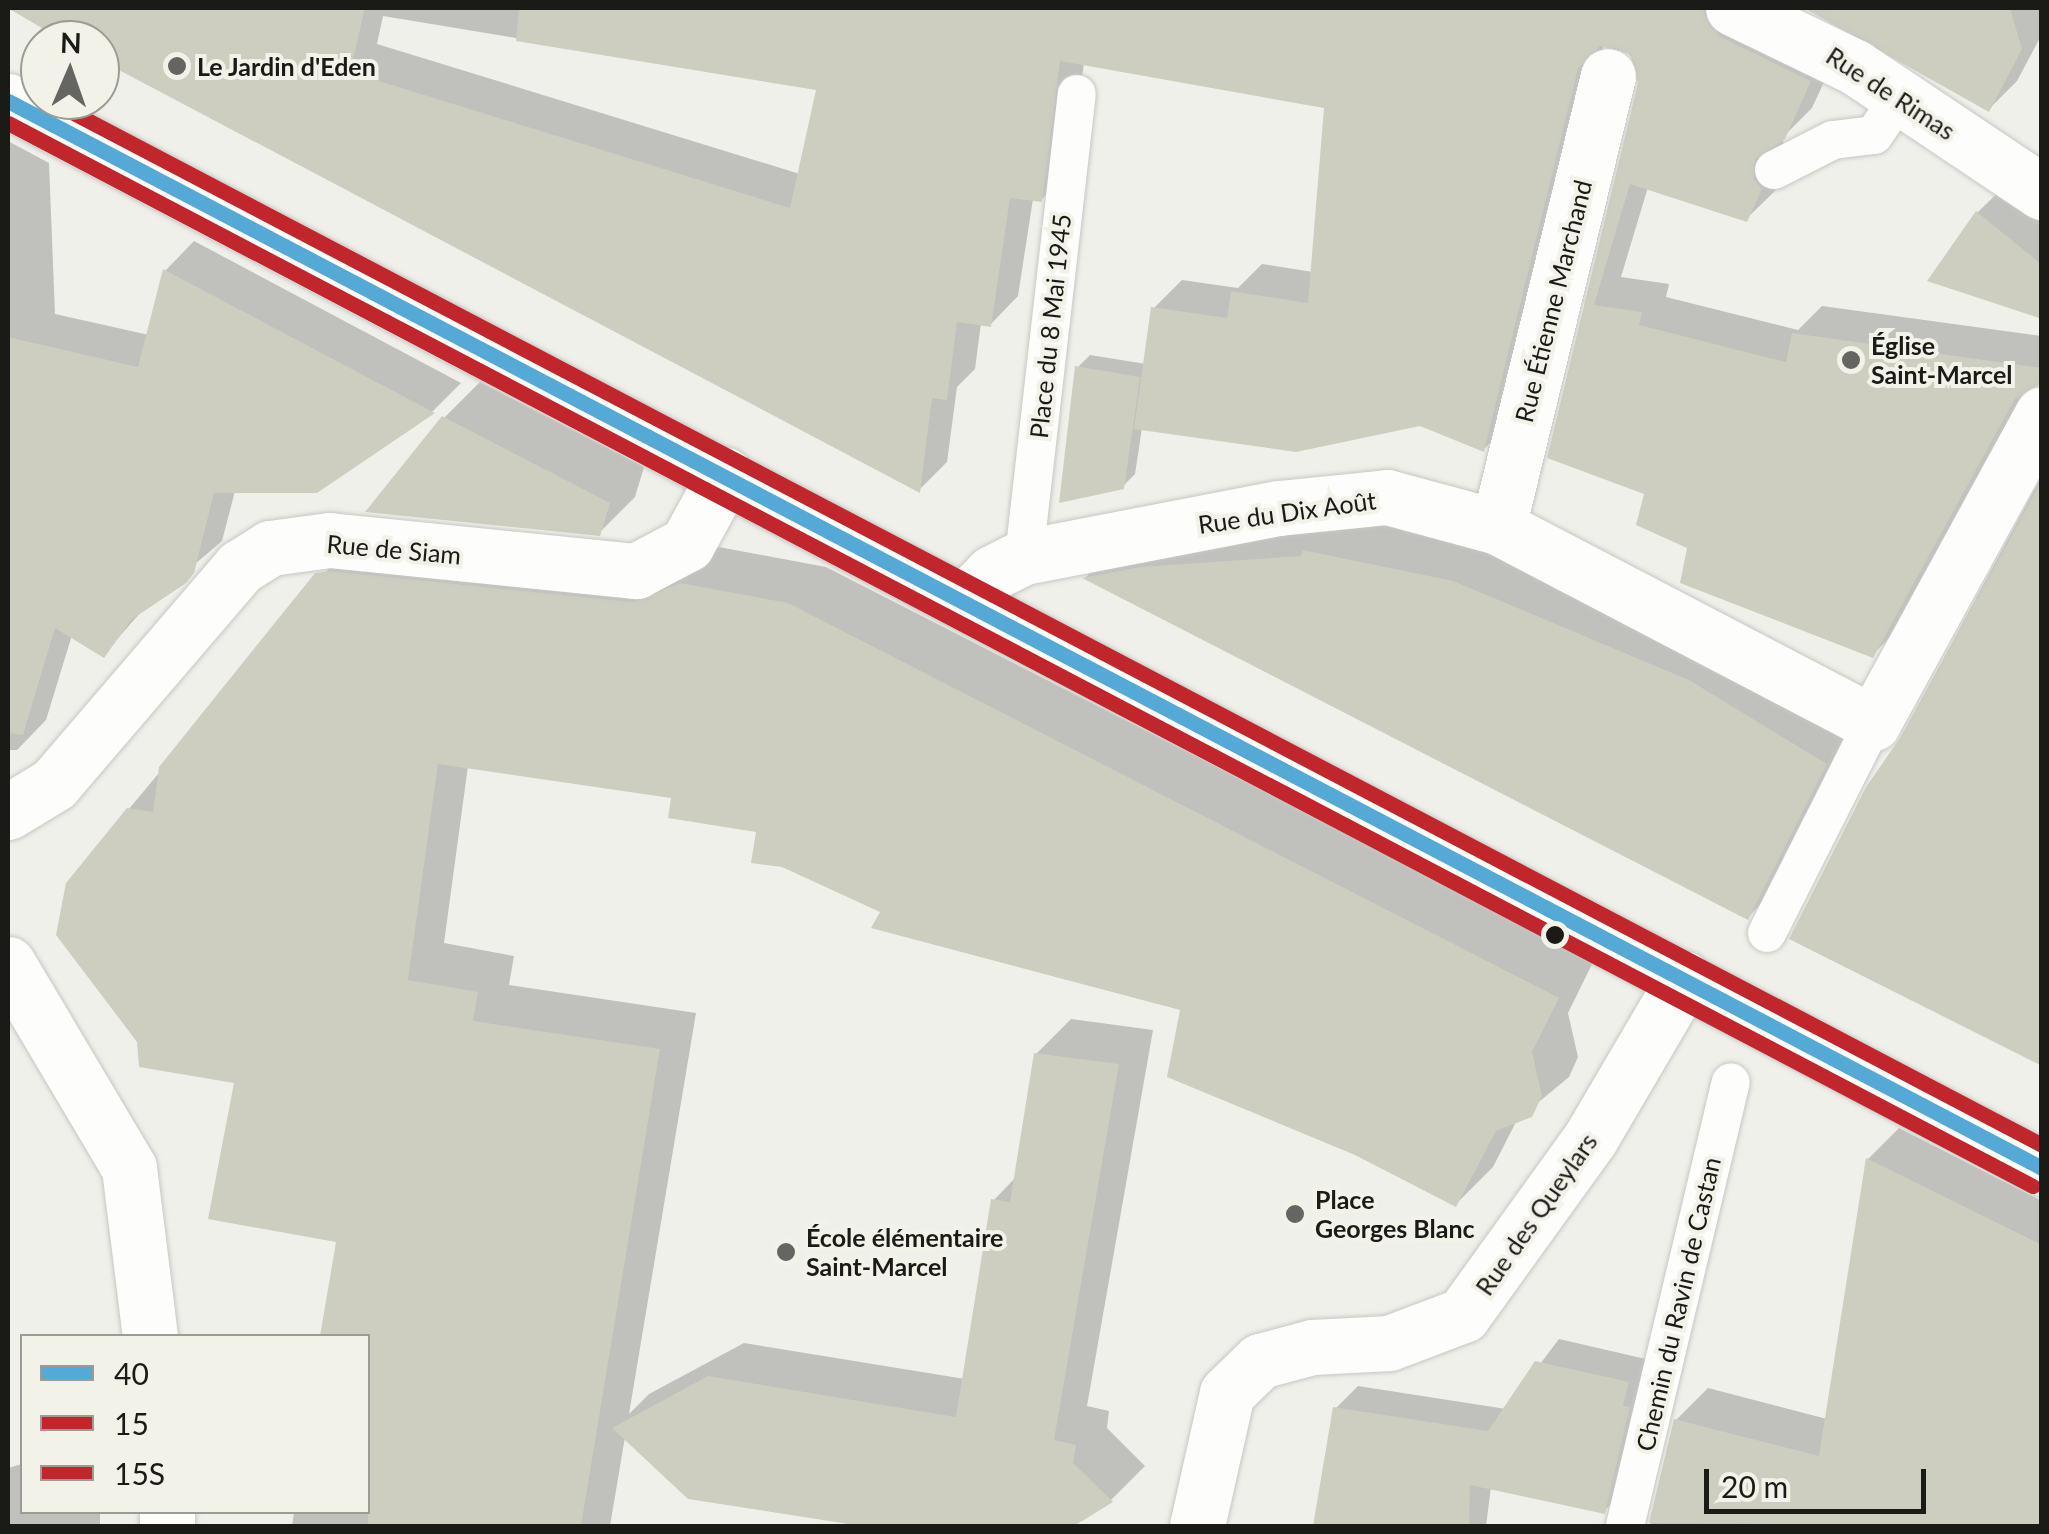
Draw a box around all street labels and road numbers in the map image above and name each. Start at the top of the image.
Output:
street label: Rue de Rimas [1821,40,1961,146]
street label: Rue Étienne Marchand [1508,177,1598,425]
street label: Place du 8 Mai 1945 [1023,212,1077,440]
street label: Rue du Dix Août [1196,485,1378,539]
street label: Rue de Siam [326,528,462,570]
street label: Rue des Queylars [1469,1127,1603,1301]
street label: Chemin du Ravin de Castan [1630,1154,1726,1454]

